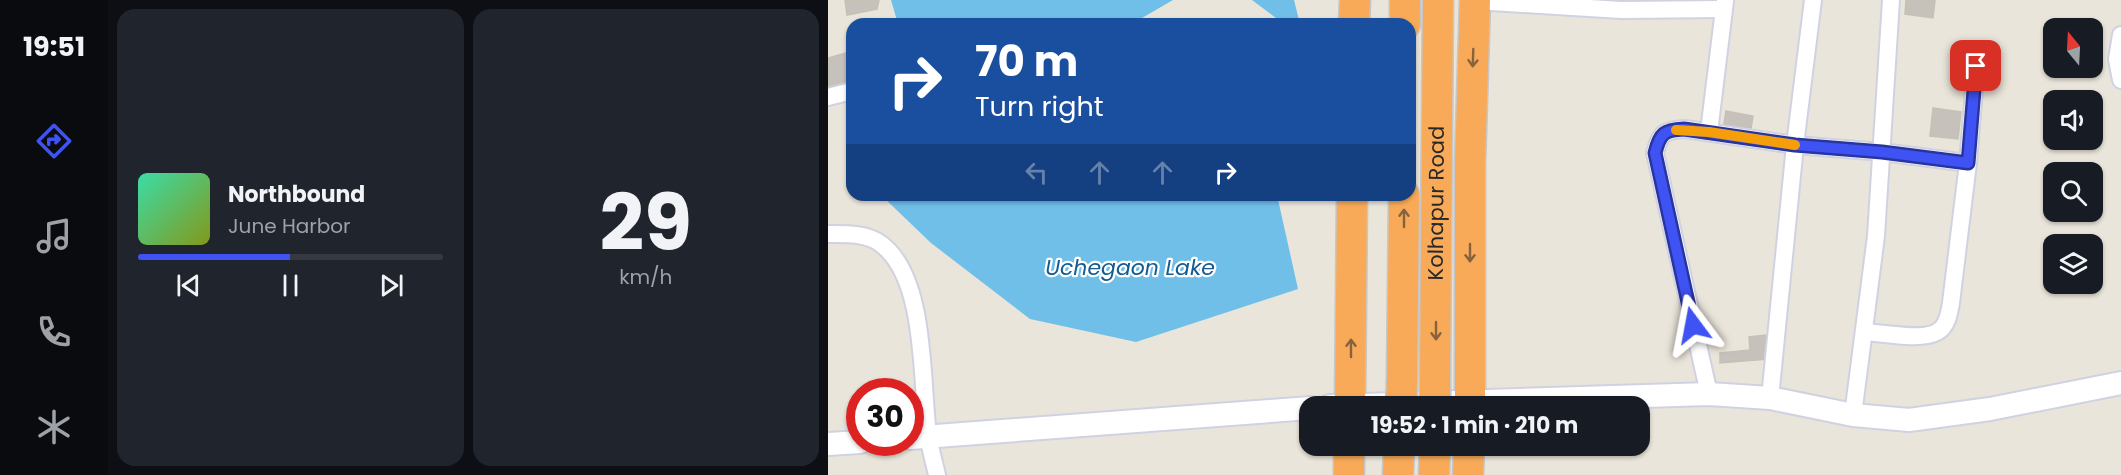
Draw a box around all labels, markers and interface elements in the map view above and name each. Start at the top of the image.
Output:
north arrow [2043,18,2103,78]
map controls [2043,18,2103,294]
text: 19:51 [23,28,85,65]
text: 70 m [975,32,1078,91]
pin [1950,40,2001,91]
icon: right [876,42,954,120]
one-way arrow [1467,48,1479,68]
icon: arrive [1959,49,1992,82]
text: Turn right [975,88,1104,125]
button: sound [2043,90,2103,150]
icon: directions [33,120,75,162]
street label: Kolhapur Road [1421,126,1451,280]
icon: left [1020,156,1053,189]
icon: ahead [1083,156,1116,189]
icon: ahead [1146,156,1179,189]
icon: right [1209,156,1242,189]
button: search [2043,162,2103,222]
text: 29 [599,168,692,277]
text: Northbound [228,179,365,210]
one-way arrow [1398,208,1410,228]
text: June Harbor [228,212,351,240]
icon: music [33,215,75,257]
button: layers [2043,234,2103,294]
one-way arrow [1464,243,1476,263]
water label: Uchegaon Lake [1045,252,1215,283]
text: km/h [619,263,672,291]
icon: previous [172,269,205,302]
icon: pause [274,269,307,302]
icon: next [375,269,408,302]
position arrow [1661,293,1725,357]
icon: phone [33,311,75,353]
one-way arrow [1430,321,1442,341]
one-way arrow [1345,339,1356,359]
speed limit sign: 30 [846,378,924,456]
icon: climate [33,406,75,448]
text: 19:52 · 1 min · 210 m [1371,410,1578,441]

